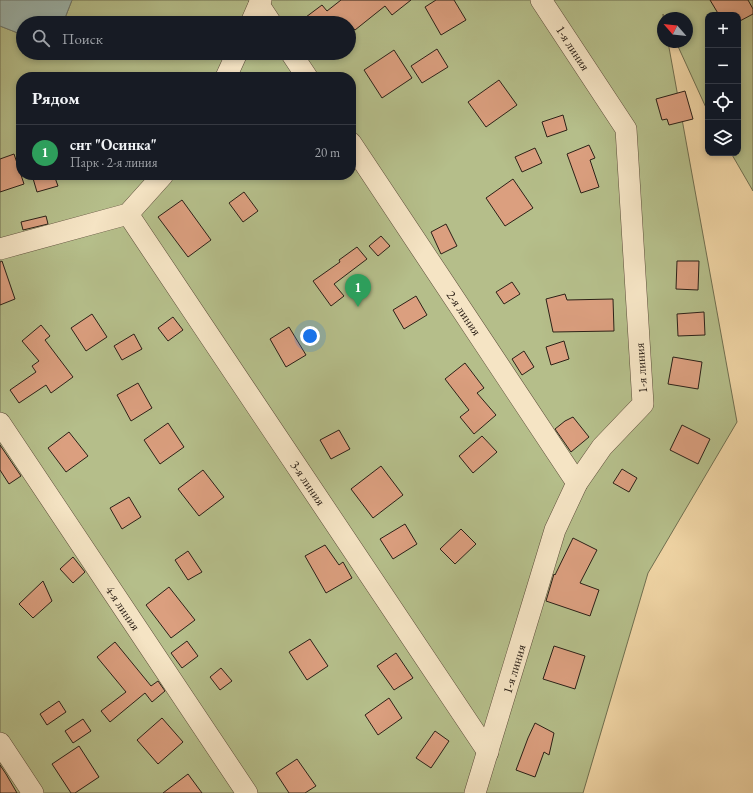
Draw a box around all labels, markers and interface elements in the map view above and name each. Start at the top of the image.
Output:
north arrow [657,12,693,48]
map controls [705,12,741,156]
button: + [705,12,741,48]
search box [16,16,356,60]
street label: 1-я линия [552,22,594,74]
icon: search [30,27,52,49]
text: Поиск [62,29,103,48]
button: − [705,48,741,84]
button: locate [705,84,741,120]
text: Рядом [32,87,80,109]
button: layers [705,120,741,156]
text: снт "Осинка" [70,135,157,154]
text: 1 [42,144,48,161]
text: 20 m [315,144,340,161]
text: Парк · 2-я линия [70,154,158,171]
pin: 1 [345,274,371,307]
street label: 2-я линия [443,287,485,339]
your location [300,326,320,346]
street label: 1-я линия [631,342,651,394]
street label: 3-я линия [287,457,329,509]
street label: 4-я линия [102,582,144,634]
street label: 1-я линия [498,642,530,696]

